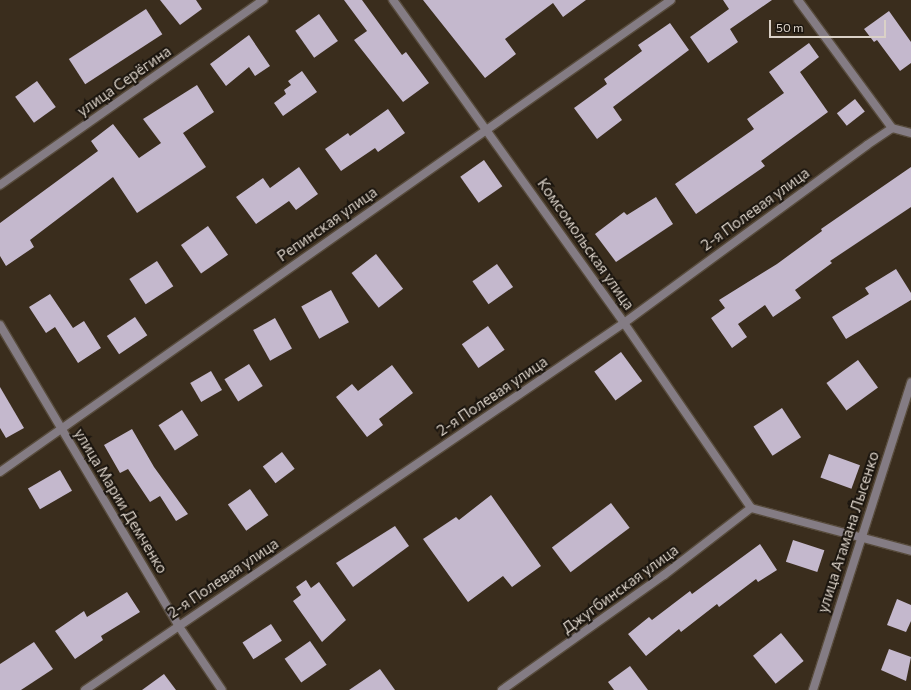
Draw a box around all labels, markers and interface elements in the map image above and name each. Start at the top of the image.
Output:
scale bar [771,12,888,38]
text: 50 m [776,20,804,34]
street label: улица Серёгина [74,42,174,120]
street label: 2-я Полевая улица [697,164,813,254]
street label: Комсомольская улица [534,175,638,313]
street label: Репинская улица [274,183,380,265]
street label: 2-я Полевая улица [433,352,551,440]
street label: улица Марии Демченко [71,425,171,577]
street label: улица Атамана Лысенко [813,449,883,615]
street label: 2-я Полевая улица [164,534,282,622]
street label: Джугбинская улица [558,541,682,637]

